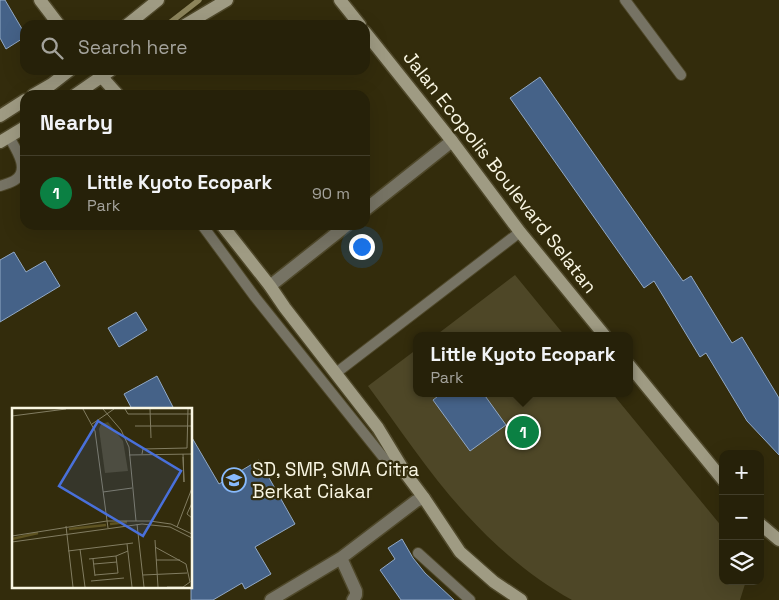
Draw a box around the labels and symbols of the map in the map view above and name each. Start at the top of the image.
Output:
street label: Jalan Ecopolis Boulevard Selatan [397,46,603,298]
your location [349,234,375,260]
inset map [12,408,192,588]
pin: 1 [507,413,539,451]
place label: SD, SMP, SMA Citra Berkat Ciakar [252,457,419,504]
school or university icon: SD, SMP, SMA Citra Berkat Ciakar [221,467,247,493]

